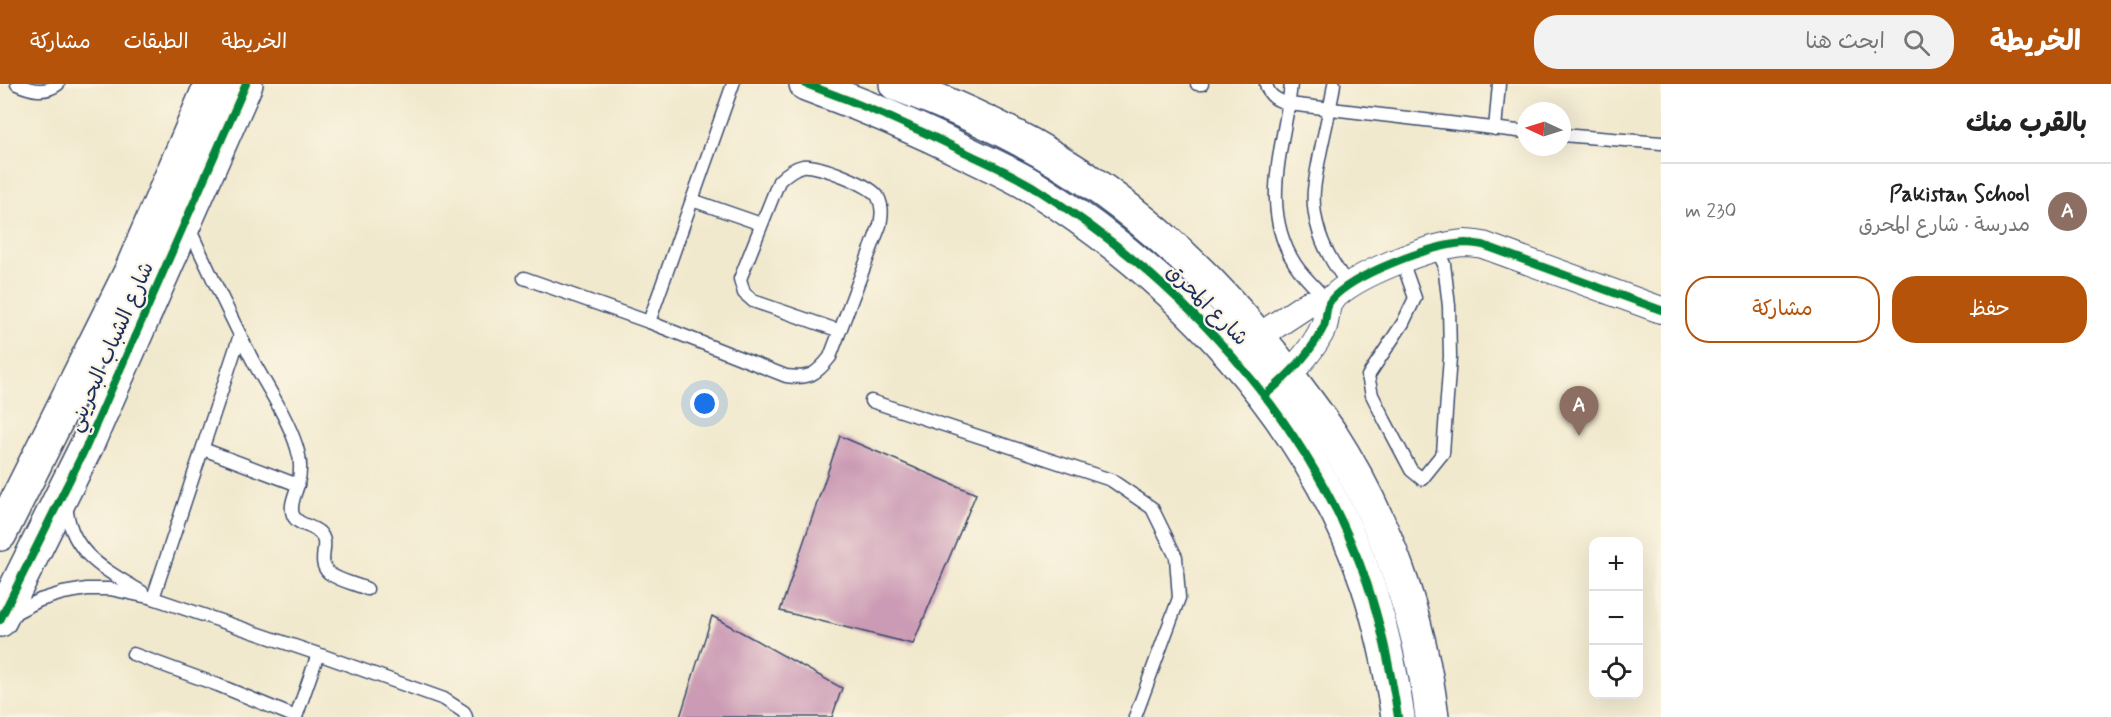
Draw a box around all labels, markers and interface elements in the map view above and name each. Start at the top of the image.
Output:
search box [1534,15,1954,69]
text: الخريطة [1990,24,2081,61]
icon: search [1900,26,1933,59]
text: مشاركة [30,28,91,56]
text: الطبقات [124,28,189,56]
text: الخريطة [222,28,287,56]
text: ابحث هنا [1805,28,1885,56]
north arrow [1517,102,1571,156]
text: بالقرب منك [1966,107,2087,141]
text: Pakistan School [1889,181,2030,209]
text: 230 m [1685,198,1737,225]
text: A [2061,198,2074,225]
text: مدرسة · شارع المحرق [1859,212,2030,239]
street label: شارع الشباب البحريني [61,258,165,438]
street label: شارع المحرق [1160,258,1254,352]
button: مشاركة [1685,276,1880,343]
button: حفظ [1892,276,2087,343]
pin: A [1560,386,1598,436]
your location [690,389,719,418]
map controls [1589,537,1643,699]
button: + [1589,537,1643,591]
button: − [1589,591,1643,645]
button: locate [1589,645,1643,699]

